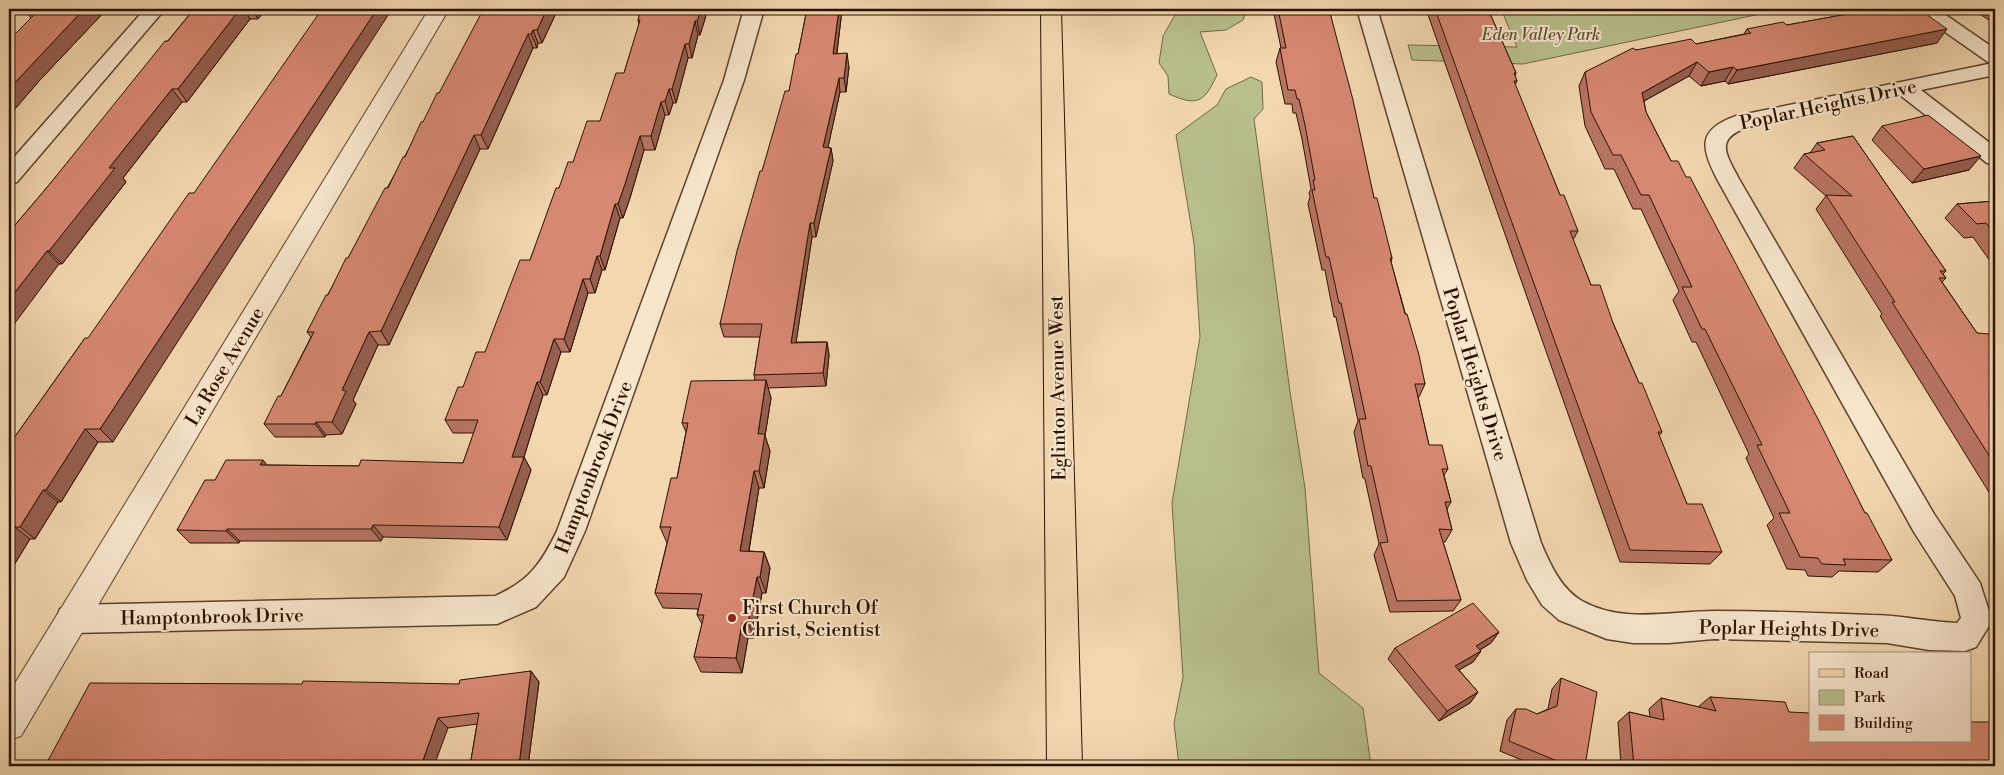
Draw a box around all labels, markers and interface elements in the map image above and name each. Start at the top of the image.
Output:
park label: Eden Valley Park [1481,25,1600,45]
street label: Poplar Heights Drive [1738,74,1919,135]
street label: Poplar Heights Drive [1437,285,1513,464]
street label: Eglinton Avenue West [1044,295,1072,481]
street label: La Rose Avenue [180,303,270,430]
street label: Hamptonbrook Drive [550,378,638,557]
place label: First Church Of Christ, Scientist [742,596,881,642]
street label: Hamptonbrook Drive [120,603,304,631]
marker: First Church Of Christ, Scientist [726,612,738,624]
street label: Poplar Heights Drive [1699,615,1879,643]
legend [1809,652,1972,742]
text: Road [1854,664,1889,683]
text: Park [1854,688,1886,707]
text: Building [1853,714,1913,733]

